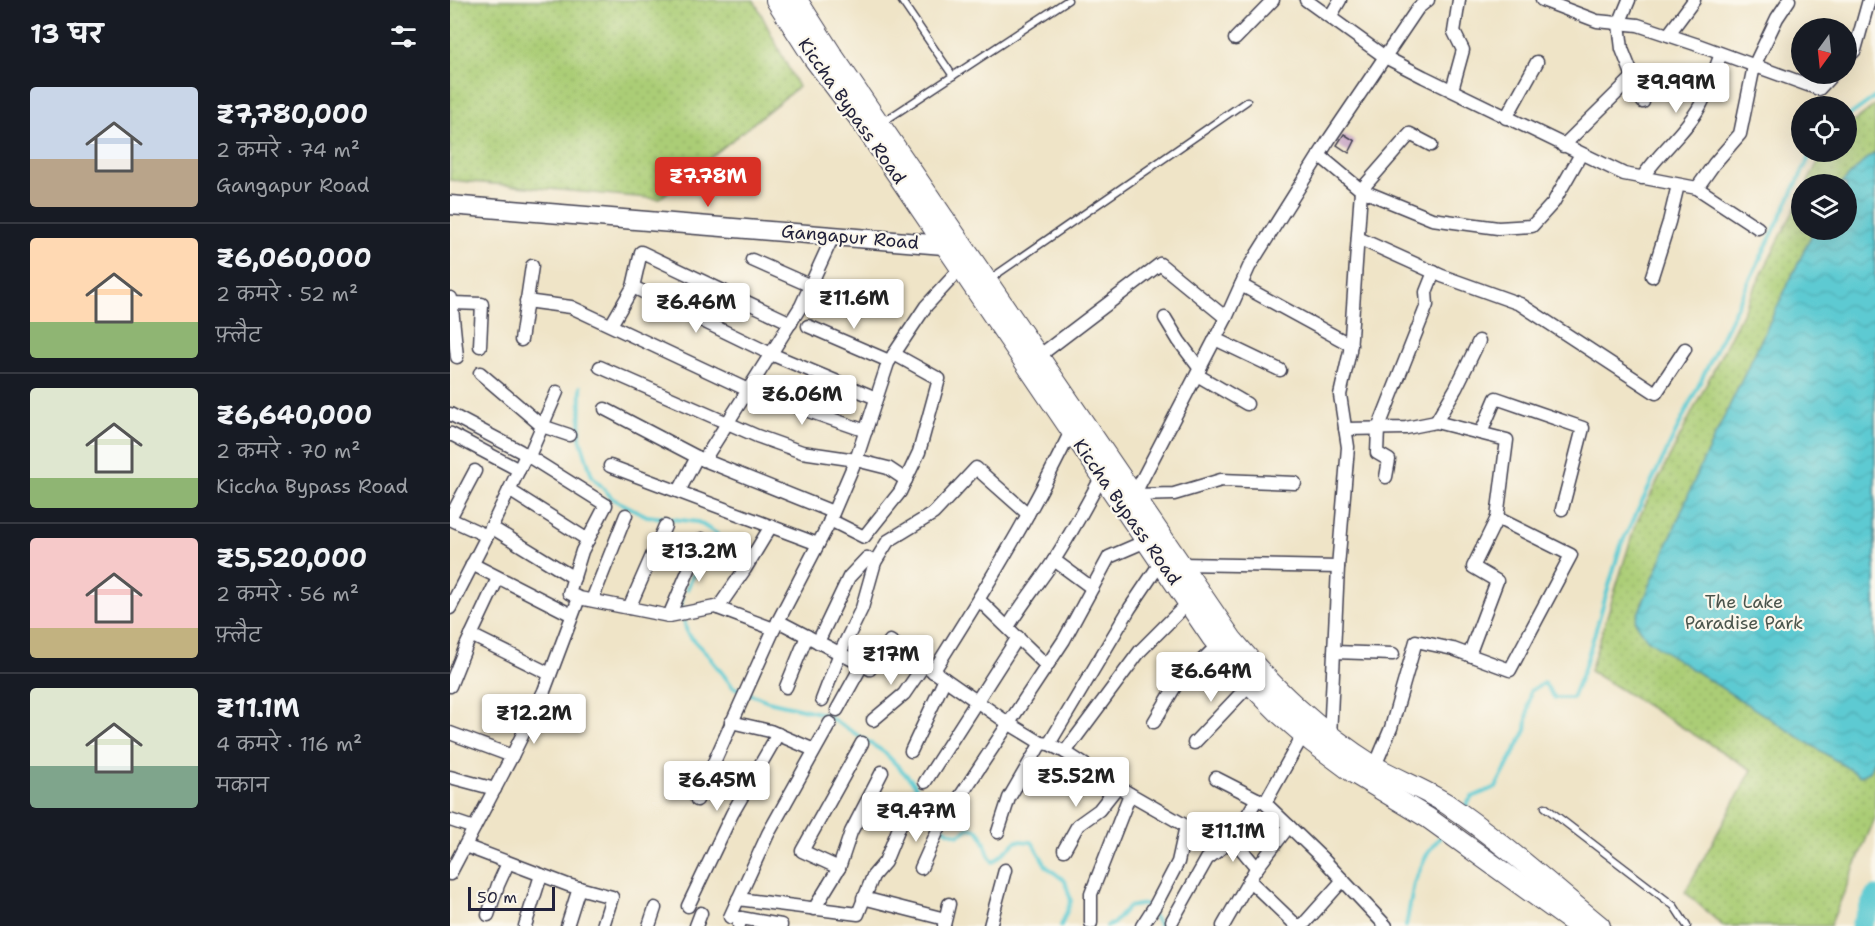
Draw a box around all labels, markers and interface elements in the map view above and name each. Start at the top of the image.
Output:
text: 13 घर [30,16,103,51]
north arrow [1791,18,1857,84]
map controls [1791,18,1857,240]
icon: filters [387,20,420,53]
street label: Kiccha Bypass Road [793,33,911,189]
pin: ₹9.99M [1627,63,1725,114]
text: ₹9.99M [1636,69,1716,95]
text: ₹7,780,000 [216,96,368,131]
button: locate [1791,96,1857,162]
icon: home [78,111,150,183]
text: 2 कमरे · 74 m² [216,137,360,163]
pin: ₹7.78M [659,157,757,208]
text: ₹7.78M [669,163,747,189]
text: Gangapur Road [216,172,369,198]
button: layers [1791,174,1857,240]
street label: Gangapur Road [780,219,920,255]
text: ₹6,060,000 [216,240,372,275]
icon: home [78,262,150,334]
pin: ₹11.6M [805,279,903,330]
text: 2 कमरे · 52 m² [216,281,358,307]
pin: ₹6.46M [647,283,745,334]
text: ₹11.6M [819,285,889,311]
text: ₹6.46M [656,289,736,315]
text: फ़्लैट [216,322,262,348]
pin: ₹6.06M [753,375,851,426]
text: ₹6.06M [761,381,843,407]
text: ₹6,640,000 [216,397,372,432]
icon: home [78,412,150,484]
street label: Kiccha Bypass Road [1068,434,1186,590]
text: 2 कमरे · 70 m² [216,438,360,464]
text: Kiccha Bypass Road [216,473,408,499]
pin: ₹13.2M [650,532,748,583]
text: ₹13.2M [661,538,737,564]
text: ₹5,520,000 [216,540,367,575]
icon: home [78,562,150,634]
text: 2 कमरे · 56 m² [216,581,359,607]
park label: The Lake Paradise Park [1685,590,1803,635]
text: फ़्लैट [216,622,262,648]
pin: ₹17M [855,635,927,686]
text: ₹17M [862,641,920,667]
pin: ₹6.64M [1162,652,1260,703]
text: ₹6.64M [1170,658,1252,684]
text: ₹11.1M [216,690,300,725]
pin: ₹12.2M [485,694,583,745]
text: ₹12.2M [496,700,572,726]
icon: home [78,712,150,784]
text: 4 कमरे · 116 m² [216,731,362,757]
pin: ₹5.52M [1027,757,1125,808]
pin: ₹6.45M [668,761,766,812]
text: ₹5.52M [1037,763,1115,789]
text: ₹6.45M [678,767,756,793]
text: मकान [216,772,269,798]
pin: ₹9.47M [867,792,965,843]
text: ₹9.47M [876,798,956,824]
pin: ₹11.1M [1184,812,1282,863]
text: ₹11.1M [1201,818,1265,844]
scale bar [468,884,555,912]
text: 50 m [477,887,517,908]

